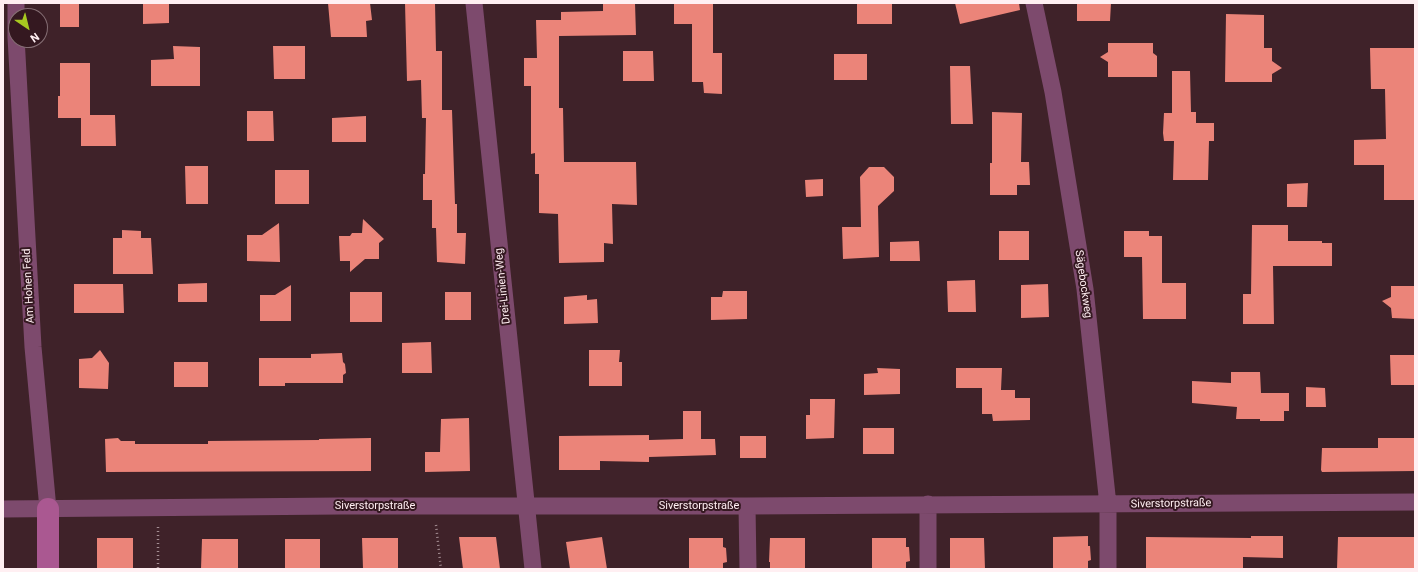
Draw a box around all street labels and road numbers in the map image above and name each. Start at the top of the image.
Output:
street label: Drei-Linien-Weg [492,247,514,325]
street label: Am Hohen Feld [20,248,38,324]
street label: Sägebockweg [1072,249,1094,319]
street label: Siverstorpstraße [1131,497,1211,511]
street label: Siverstorpstraße [335,499,415,513]
street label: Siverstorpstraße [659,499,739,513]

